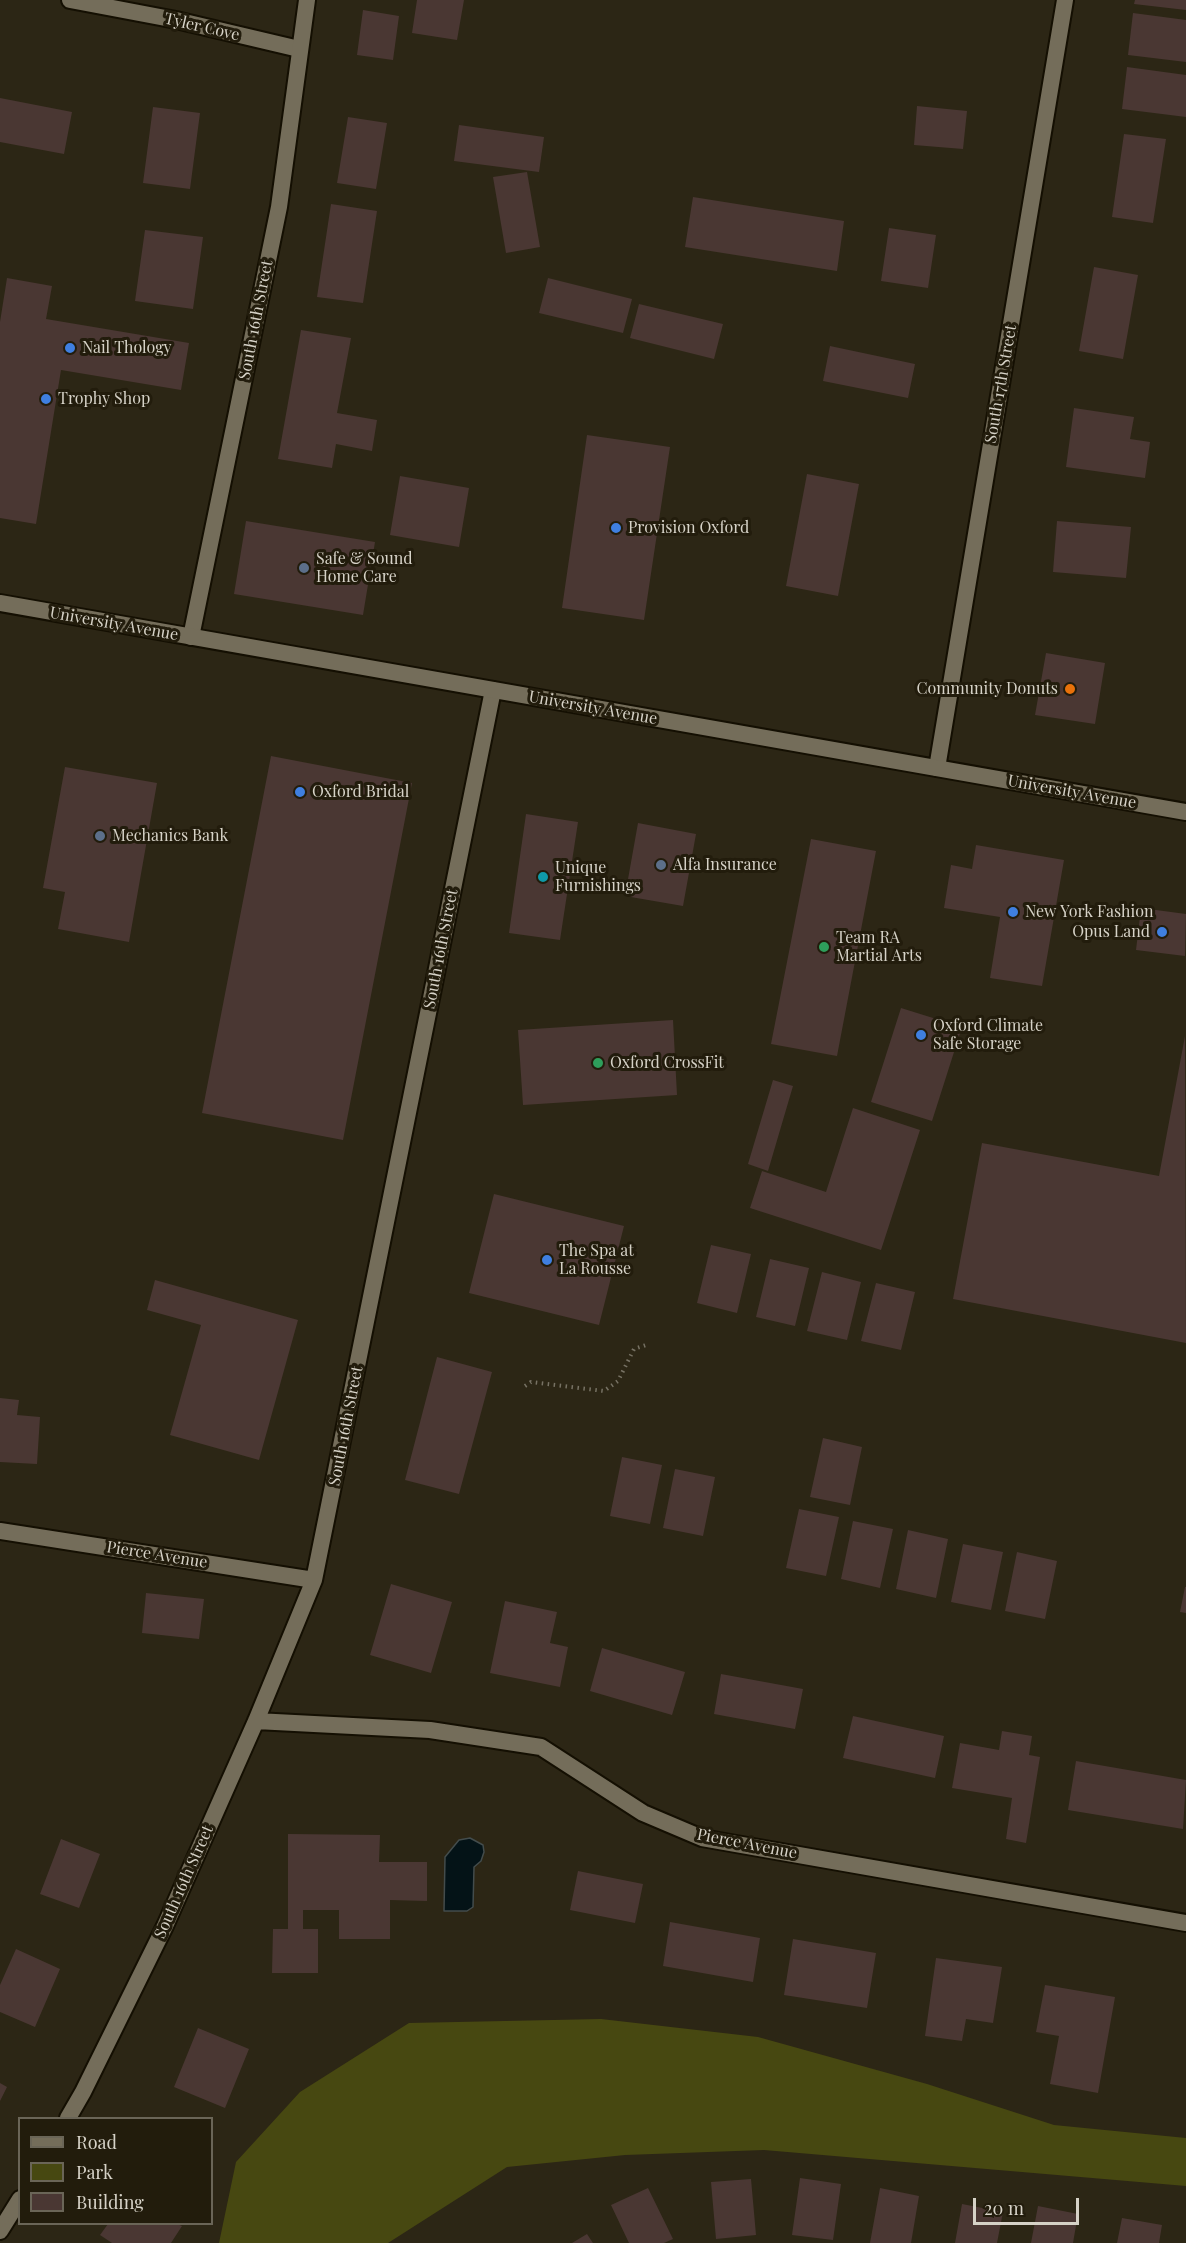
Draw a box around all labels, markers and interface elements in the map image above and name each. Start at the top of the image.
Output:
street label: Tyler Cove [162,9,242,45]
street label: South 16th Street [235,258,277,382]
street label: South 17th Street [981,323,1021,445]
place label: Nail Thology [82,338,172,358]
marker: Nail Thology [63,341,77,355]
place label: Trophy Shop [58,389,150,409]
marker: Trophy Shop [39,392,53,406]
place label: Provision Oxford [628,518,749,538]
marker: Provision Oxford [609,521,623,535]
place label: Safe & Sound Home Care [316,549,413,587]
marker: Safe & Sound Home Care [297,561,311,575]
street label: University Avenue [48,603,180,645]
place label: Community Donuts [917,679,1058,699]
marker: Community Donuts [1063,682,1077,696]
street label: University Avenue [527,687,659,729]
street label: University Avenue [1006,771,1138,813]
place label: Oxford Bridal [312,782,409,802]
marker: Oxford Bridal [293,785,307,799]
place label: Mechanics Bank [112,826,228,846]
marker: Mechanics Bank [93,829,107,843]
place label: Alfa Insurance [673,855,777,875]
place label: Unique Furnishings [555,858,641,896]
marker: Alfa Insurance [654,858,668,872]
marker: Unique Furnishings [536,870,550,884]
street label: South 16th Street [420,887,462,1011]
place label: New York Fashion [1025,902,1153,922]
marker: New York Fashion [1006,905,1020,919]
place label: Opus Land [1072,922,1150,942]
marker: Opus Land [1155,925,1169,939]
place label: Team RA Martial Arts [836,928,922,966]
marker: Team RA Martial Arts [817,940,831,954]
place label: Oxford Climate Safe Storage [933,1016,1043,1054]
marker: Oxford Climate Safe Storage [914,1028,928,1042]
place label: Oxford CrossFit [610,1053,724,1073]
marker: Oxford CrossFit [591,1056,605,1070]
place label: The Spa at La Rousse [559,1241,634,1279]
marker: The Spa at La Rousse [540,1253,554,1267]
street label: South 16th Street [325,1364,367,1488]
street label: Pierce Avenue [105,1538,209,1572]
street label: South 16th Street [150,1822,218,1942]
street label: Pierce Avenue [695,1825,799,1863]
legend [18,2117,213,2225]
text: Road [76,2130,117,2154]
text: Park [76,2160,113,2184]
scale bar [976,2186,1082,2224]
text: Building [76,2190,144,2214]
text: 20 m [984,2196,1024,2220]

